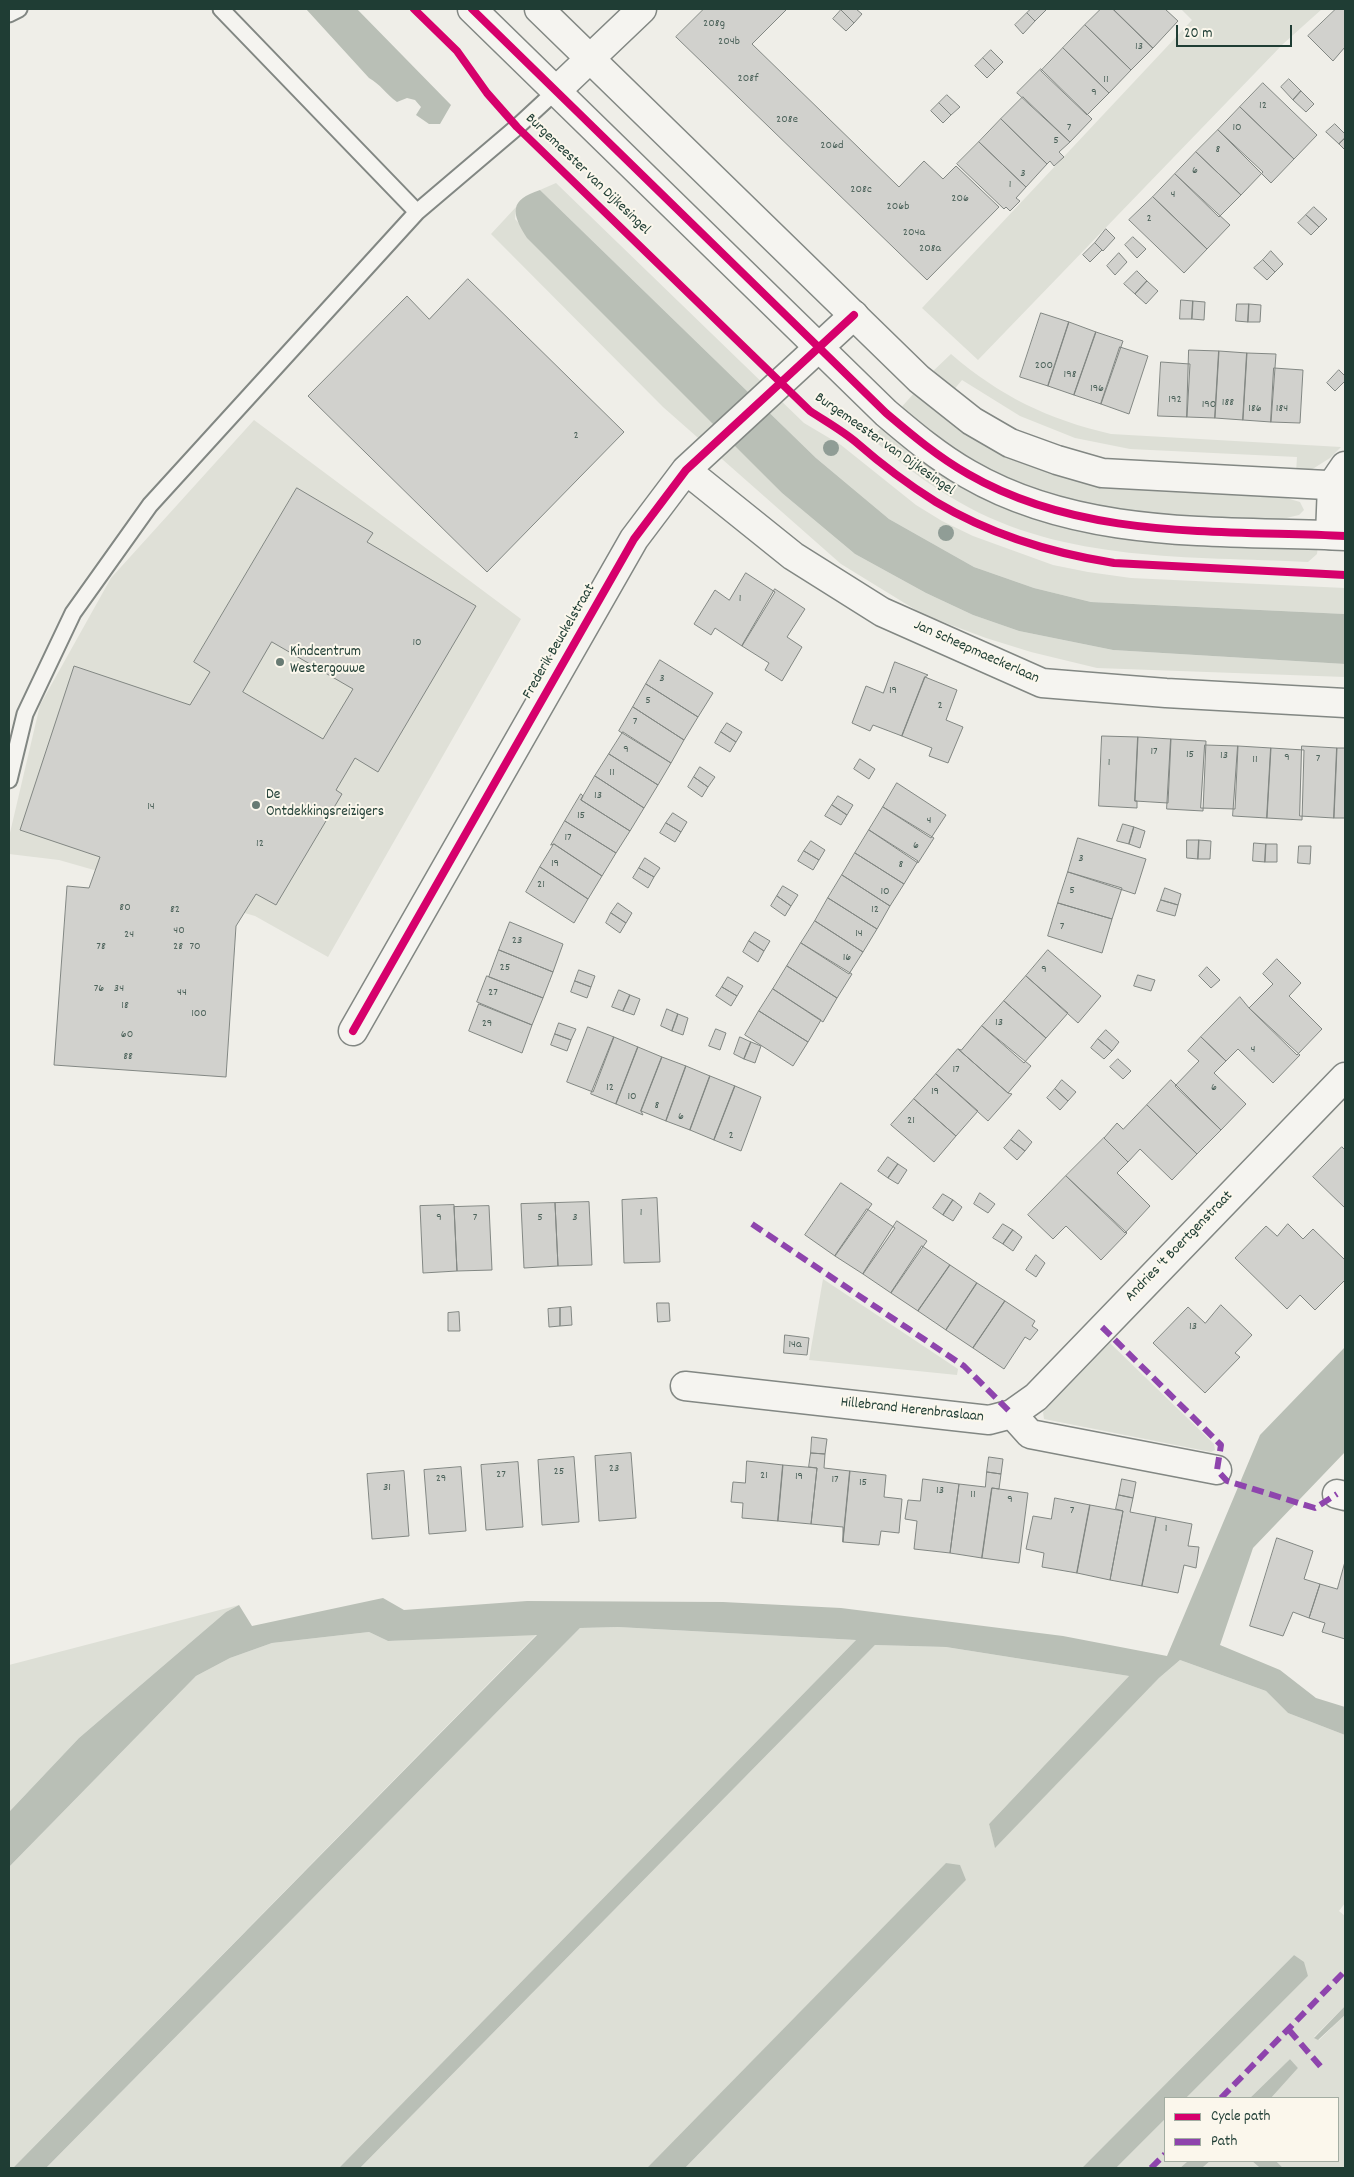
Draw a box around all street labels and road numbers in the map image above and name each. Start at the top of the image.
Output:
street label: Burgemeester van Dijkesingel [521,111,653,239]
street label: Burgemeester van Dijkesingel [811,390,957,500]
street label: Frederik Beuckelstraat [520,581,600,703]
street label: Jan Scheepmaeckerlaan [911,617,1041,689]
street label: Andries 't Boertgenstraat [1122,1188,1238,1306]
street label: Hillebrand Herenbraslaan [839,1395,985,1427]

